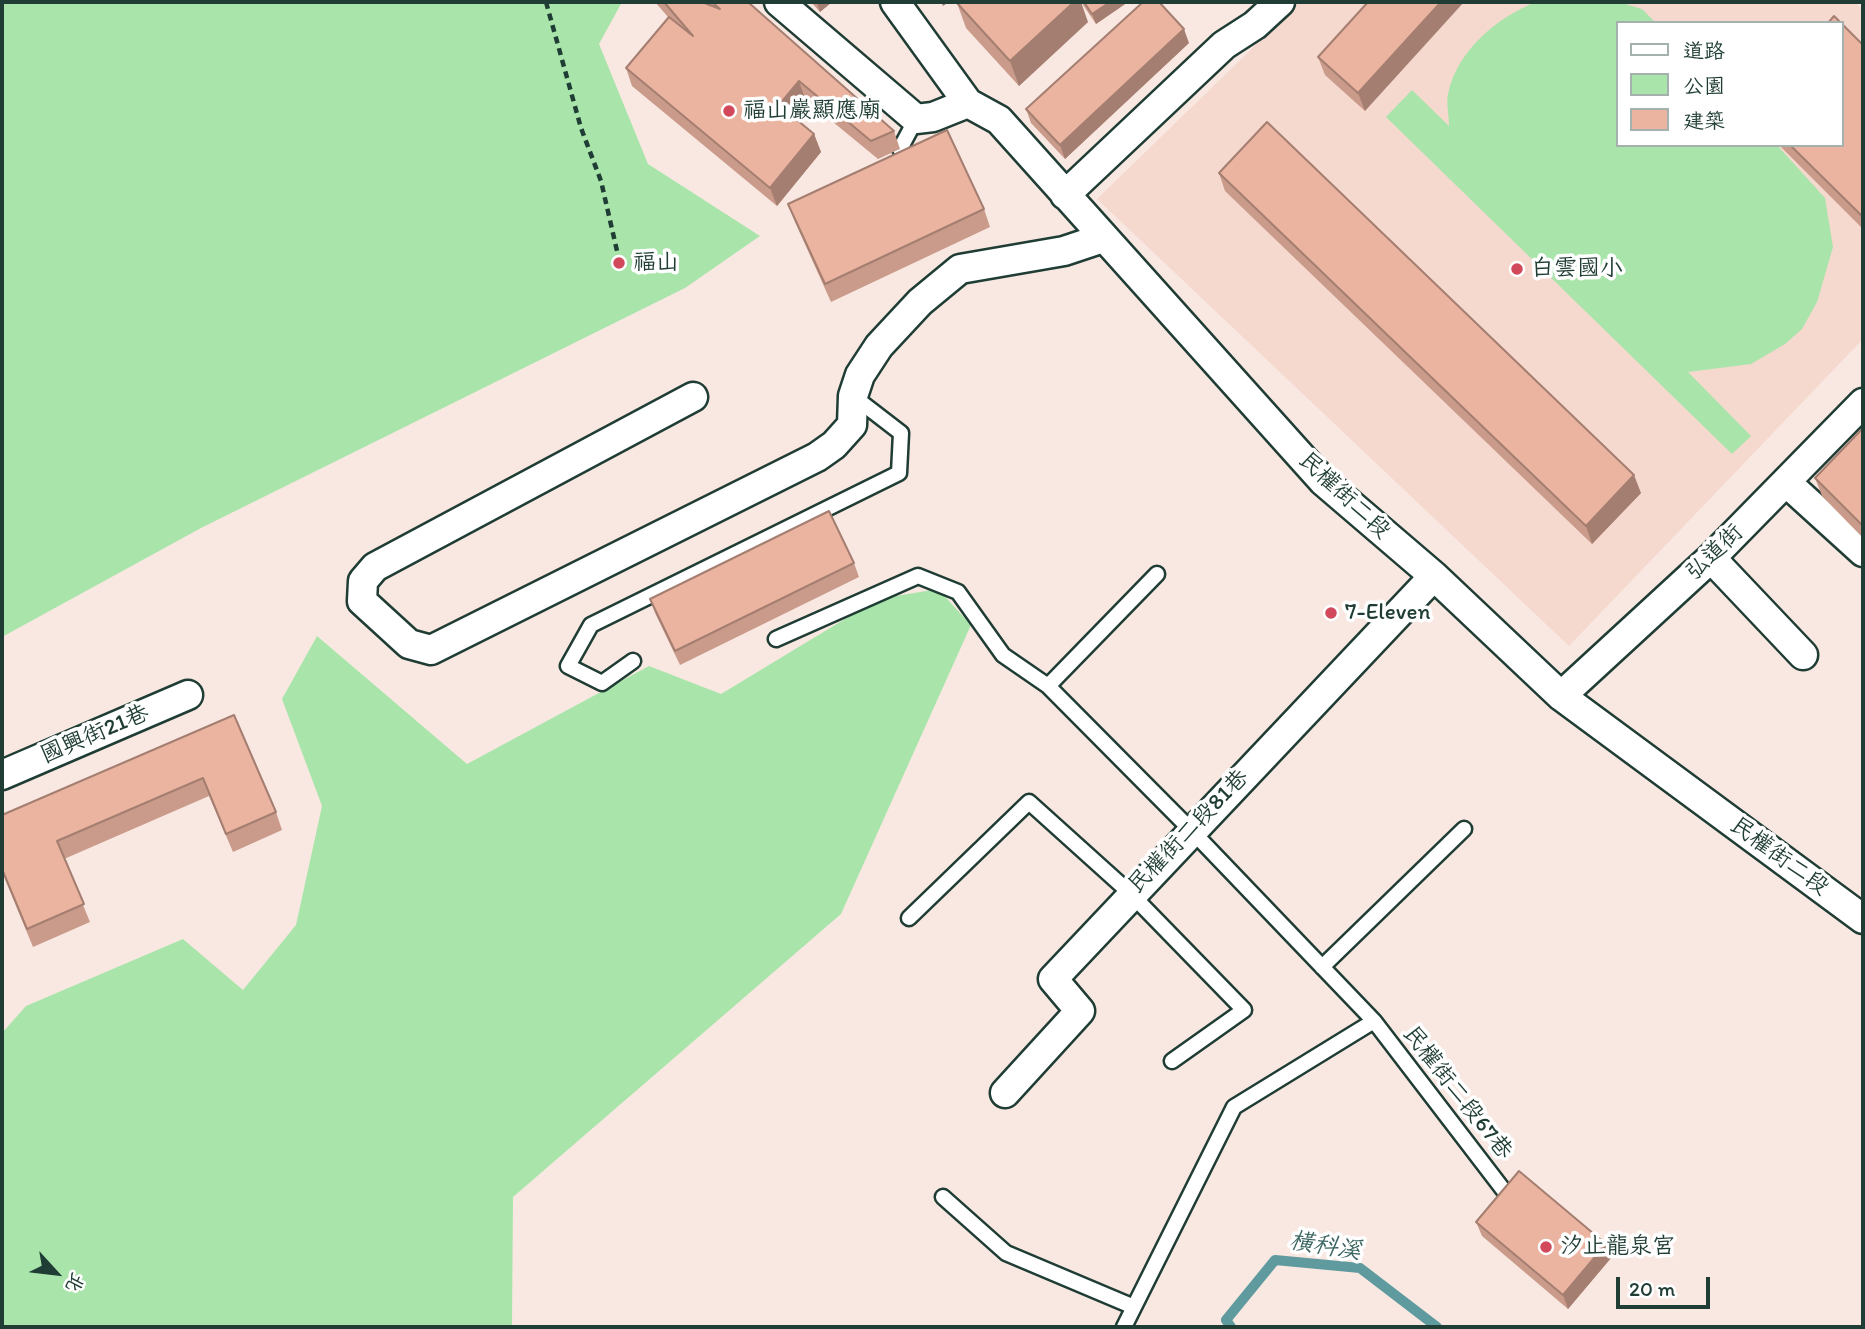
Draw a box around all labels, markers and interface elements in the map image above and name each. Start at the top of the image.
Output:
legend [1616,21,1844,147]
text: 道路 [1683,38,1725,63]
text: 公園 [1683,73,1725,98]
place label: 福山巖顯應廟 [743,97,881,125]
marker: 福山巖顯應廟 [721,103,737,119]
text: 建築 [1683,108,1725,133]
place label: 福山 [633,249,679,277]
marker: 福山 [611,255,627,271]
place label: 白雲國小 [1531,255,1623,283]
marker: 白雲國小 [1509,261,1525,277]
street label: 民權街二段 [1293,447,1395,545]
street label: 弘道街 [1681,519,1749,587]
place label: 7-Eleven [1345,599,1430,627]
marker: 7-Eleven [1323,605,1339,621]
street label: 國興街21巷 [37,700,153,770]
street label: 民權街二段81巷 [1123,764,1255,900]
street label: 民權街二段 [1724,812,1834,902]
street label: 民權街二段67巷 [1396,1021,1518,1165]
water label: 橫科溪 [1287,1227,1363,1267]
place label: 汐止龍泉宮 [1560,1233,1675,1261]
north arrow [21,1238,91,1308]
marker: 汐止龍泉宮 [1538,1239,1554,1255]
scale bar [1620,1262,1714,1306]
text: 北 [61,1269,90,1296]
text: 20 m [1629,1276,1675,1301]

